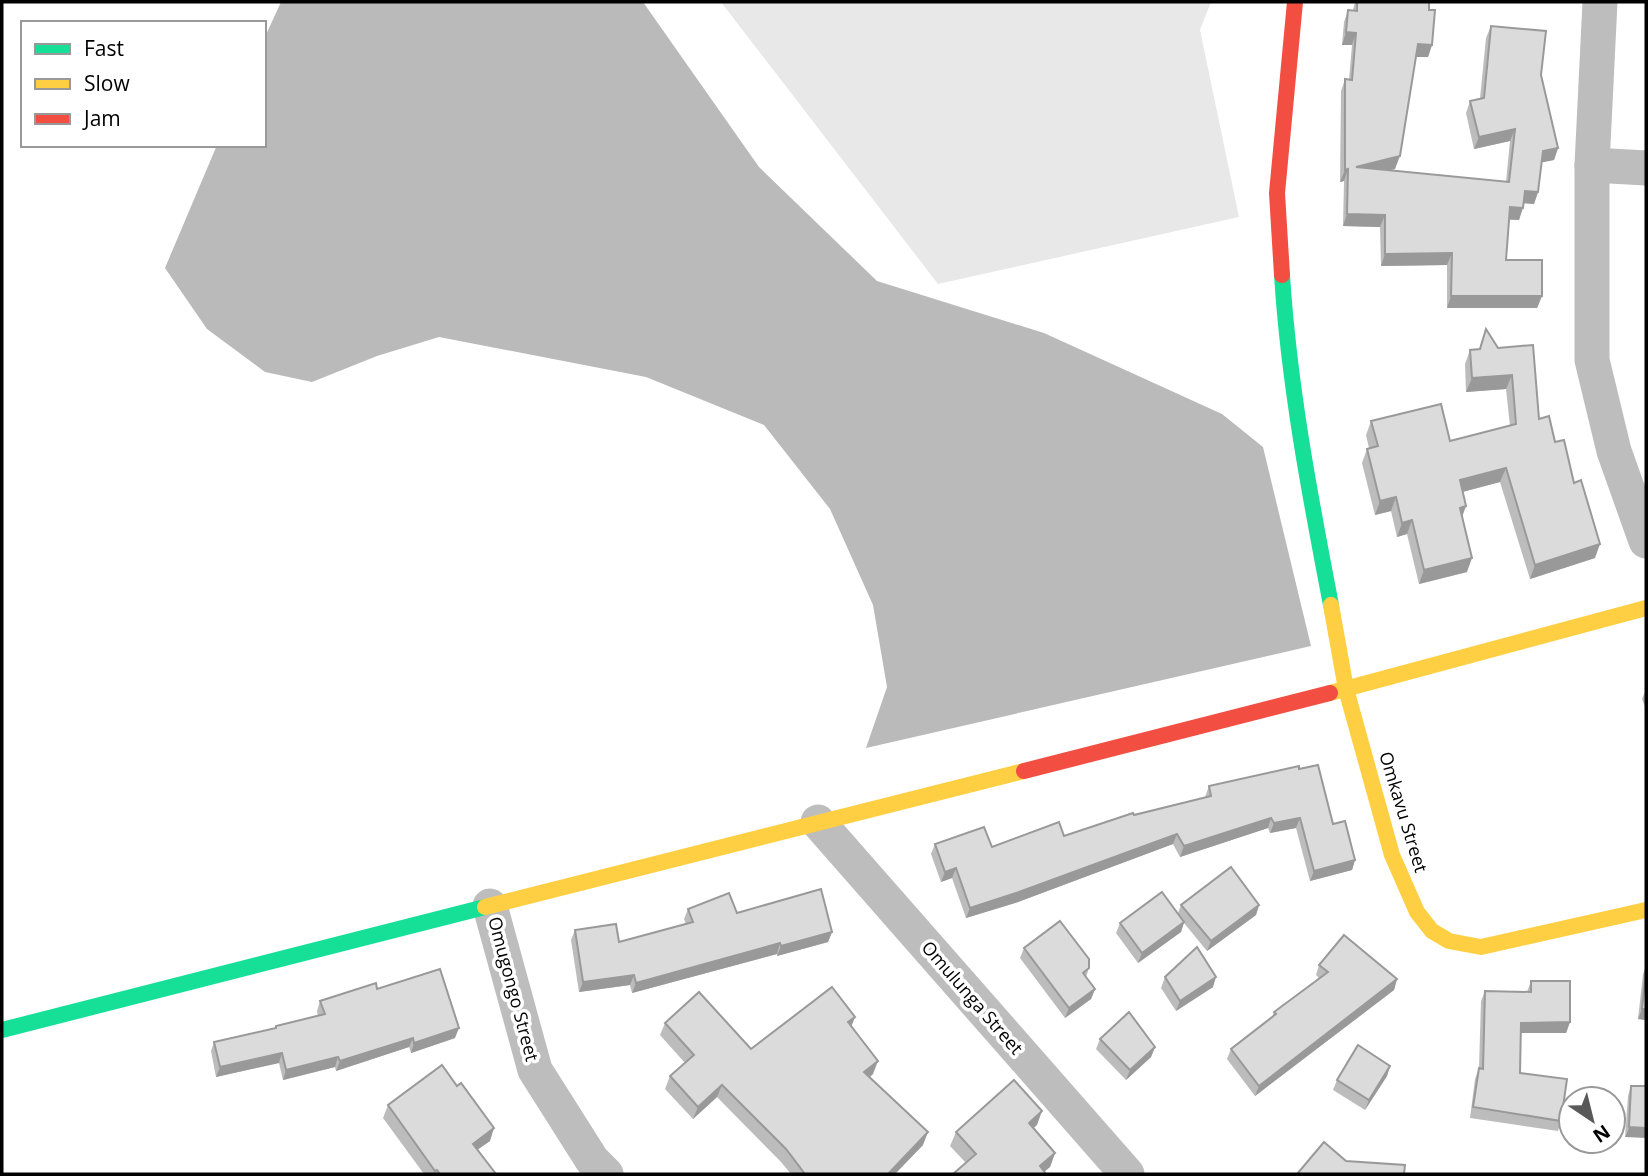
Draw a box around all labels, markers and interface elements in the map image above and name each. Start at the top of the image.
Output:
legend [21,21,266,147]
text: Fast [84,34,124,62]
text: Slow [84,69,130,97]
text: Jam [82,104,121,132]
street label: Omkavu Street [1374,748,1434,875]
street label: Omugongo Street [483,914,545,1064]
street label: Omulunga Street [917,935,1029,1059]
north arrow [1557,1085,1627,1155]
text: N [1588,1119,1616,1149]

